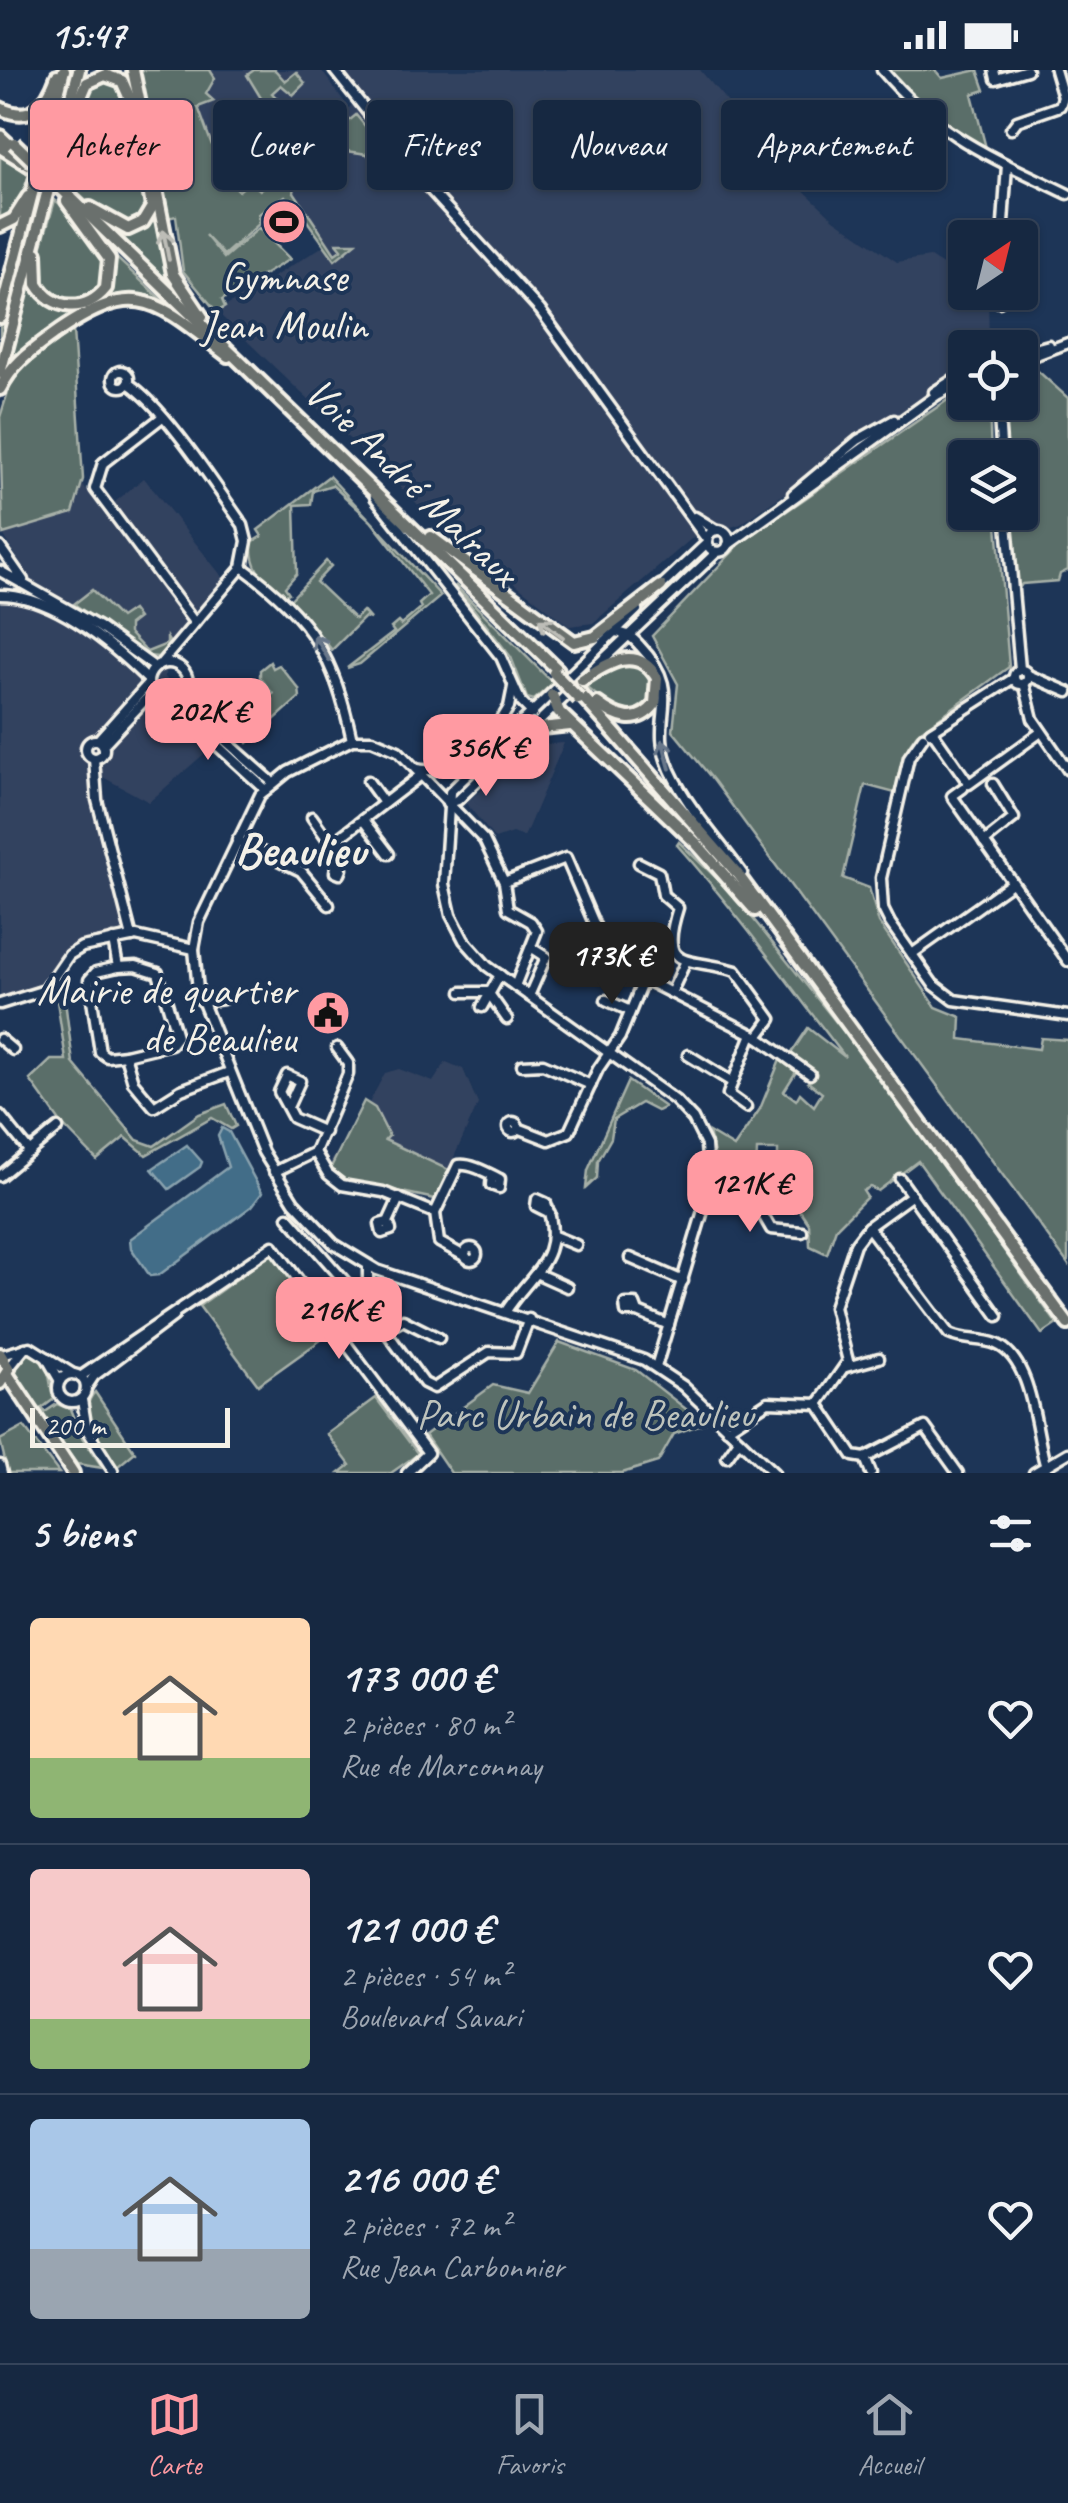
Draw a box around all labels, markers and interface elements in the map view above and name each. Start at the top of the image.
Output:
text: 15:47 [50,12,125,59]
chip: Acheter [30,100,193,190]
chip: Louer [213,100,347,190]
chip: Filtres [367,100,513,190]
chip: Nouveau [533,100,701,190]
chip: Appartement [721,100,946,190]
sports icon: Gymnase Jean Moulin [261,199,307,245]
north arrow [948,220,1038,310]
map controls [948,220,1038,530]
one-way arrow [156,230,175,262]
place label: Gymnase Jean Moulin [199,251,369,352]
button: locate [948,330,1038,420]
street label: Voie André Malraux [293,366,532,600]
button: layers [948,440,1038,530]
one-way arrow [538,618,565,639]
one-way arrow [312,634,332,663]
pin: 202K € [127,678,289,763]
text: 202K € [167,690,249,731]
pin: 356K € [405,714,567,799]
text: 356K € [445,726,527,767]
one-way arrow [656,739,675,770]
district label: Beaulieu [235,820,369,880]
pin: 173K € [531,922,693,1007]
text: 173K € [571,934,653,975]
place label: Mairie de quartier de Beaulieu [37,964,299,1065]
public building icon: Mairie de quartier de Beaulieu [305,990,351,1036]
pin: 121K € [669,1150,831,1235]
text: 121K € [709,1162,791,1203]
pin: 216K € [258,1277,420,1362]
text: 216K € [298,1289,380,1330]
park label: Parc Urbain de Beaulieu [416,1388,756,1441]
scale bar [30,1403,230,1448]
text: 200 m [45,1408,105,1443]
icon: filters [983,1506,1038,1561]
text: 5 biens [30,1507,133,1560]
text: 173 000 € [340,1651,492,1704]
icon: home [110,1658,230,1778]
icon: heart [983,1691,1038,1746]
text: 2 pièces · 80 m² [340,1704,509,1745]
text: Rue de Marconnay [340,1745,542,1786]
text: 121 000 € [340,1902,493,1955]
icon: home [110,1909,230,2029]
icon: heart [983,1942,1038,1997]
text: 2 pièces · 54 m² [340,1955,509,1996]
text: Boulevard Savari [340,1996,522,2037]
text: 216 000 € [340,2152,494,2205]
icon: home [110,2159,230,2279]
icon: heart [983,2192,1038,2247]
text: 2 pièces · 72 m² [340,2205,509,2246]
text: Rue Jean Carbonnier [340,2246,564,2287]
tab: Carte [147,2387,202,2482]
tab: Favoris [496,2387,564,2482]
tab: Accueil [858,2387,921,2482]

